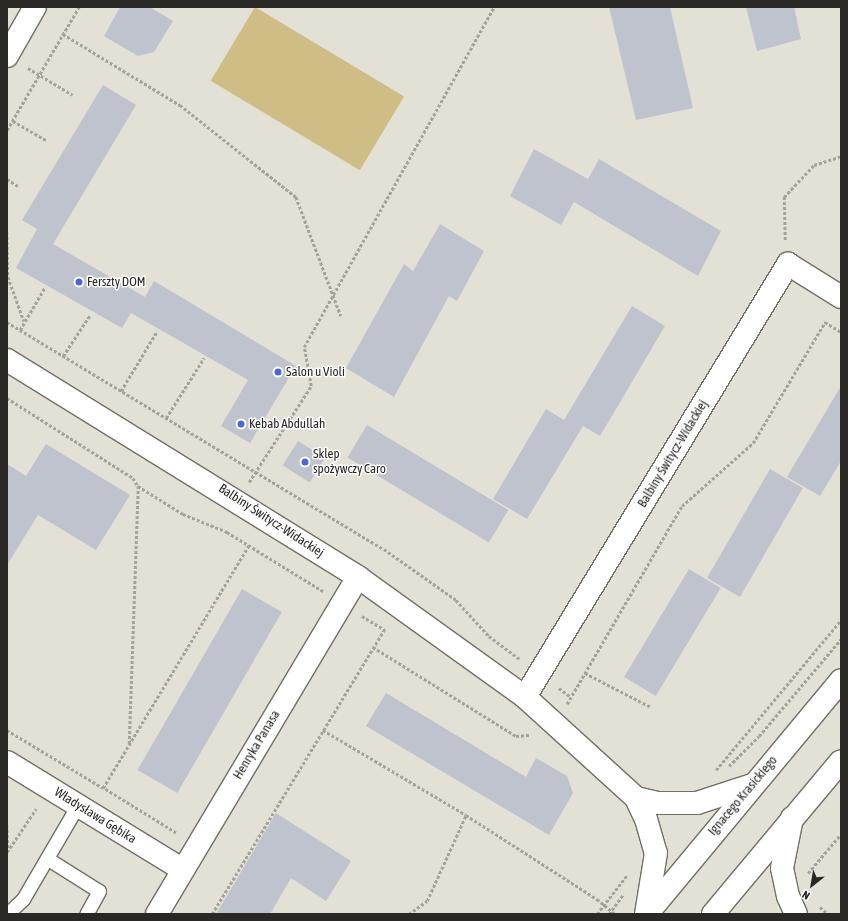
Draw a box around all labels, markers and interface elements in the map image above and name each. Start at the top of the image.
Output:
place label: Ferszty DOM [87,274,145,290]
marker: Ferszty DOM [74,277,84,287]
place label: Salon u Violi [286,364,345,380]
marker: Salon u Violi [273,367,283,377]
street label: Balbiny Świtycz-Widackiej [635,397,711,511]
place label: Kebab Abdullah [249,416,325,432]
marker: Kebab Abdullah [236,419,246,429]
place label: Sklep spożywczy Caro [313,447,386,478]
marker: Sklep spożywczy Caro [300,457,310,467]
street label: Balbiny Świtycz-Widackiej [215,481,327,561]
street label: Henryka Panasa [230,708,284,782]
street label: Ignacego Krasickiego [705,753,781,839]
street label: Władysława Gębika [51,785,139,847]
north arrow [792,865,832,905]
text: N [800,888,812,902]

